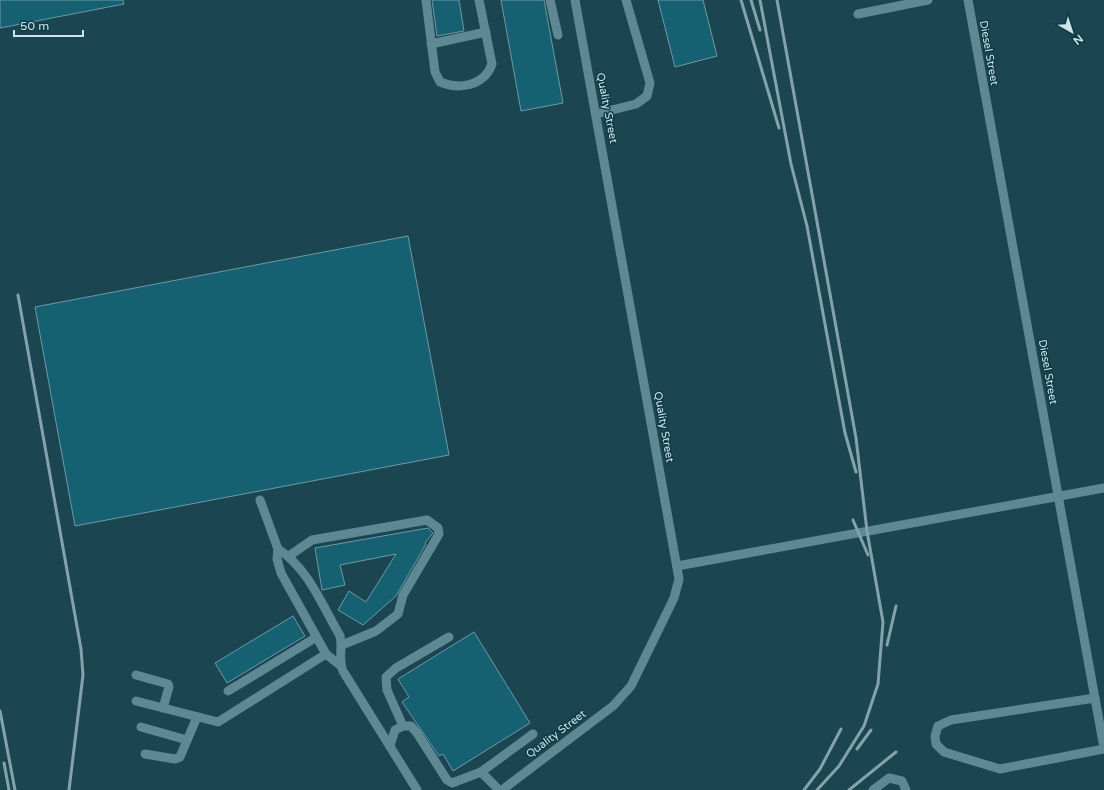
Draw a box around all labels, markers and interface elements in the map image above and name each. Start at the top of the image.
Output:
scale bar [14,12,83,38]
north arrow [1052,12,1092,52]
text: 50 m [20,19,49,33]
street label: Diesel Street [977,20,1001,86]
text: N [1070,32,1086,47]
street label: Quality Street [594,72,620,144]
street label: Diesel Street [1036,339,1060,405]
street label: Quality Street [651,391,677,463]
street label: Quality Street [524,707,588,761]

